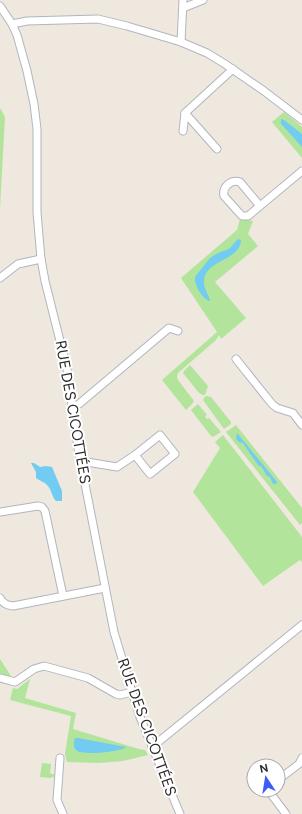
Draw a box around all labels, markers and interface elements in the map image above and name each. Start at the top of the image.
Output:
street label: RUE DES CICOTTÉES [52,339,94,485]
street label: RUE DES CICOTTÉES [114,656,180,798]
north arrow [246,758,286,798]
text: N [259,761,270,776]

